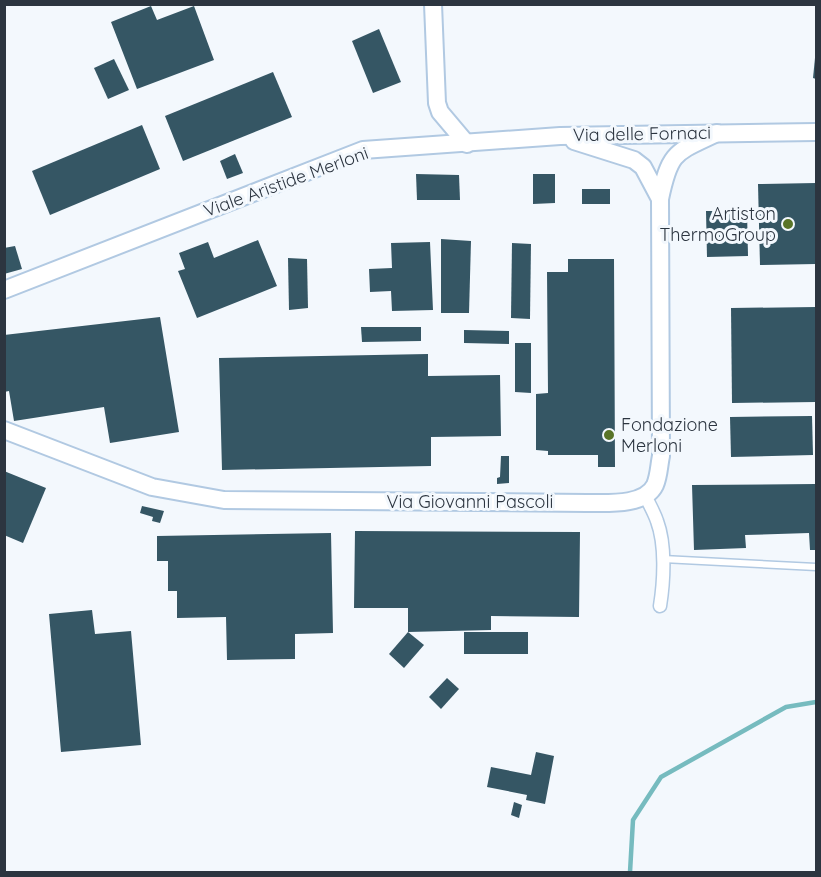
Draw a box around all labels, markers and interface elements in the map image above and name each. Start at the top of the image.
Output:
street label: Via delle Fornaci [573,121,711,146]
street label: Viale Aristide Merloni [200,141,371,222]
place label: Artiston ThermoGroup [659,202,776,246]
marker: Artiston ThermoGroup [781,217,795,231]
place label: Fondazione Merloni [621,413,718,457]
marker: Fondazione Merloni [602,428,616,442]
street label: Via Giovanni Pascoli [387,490,553,513]

